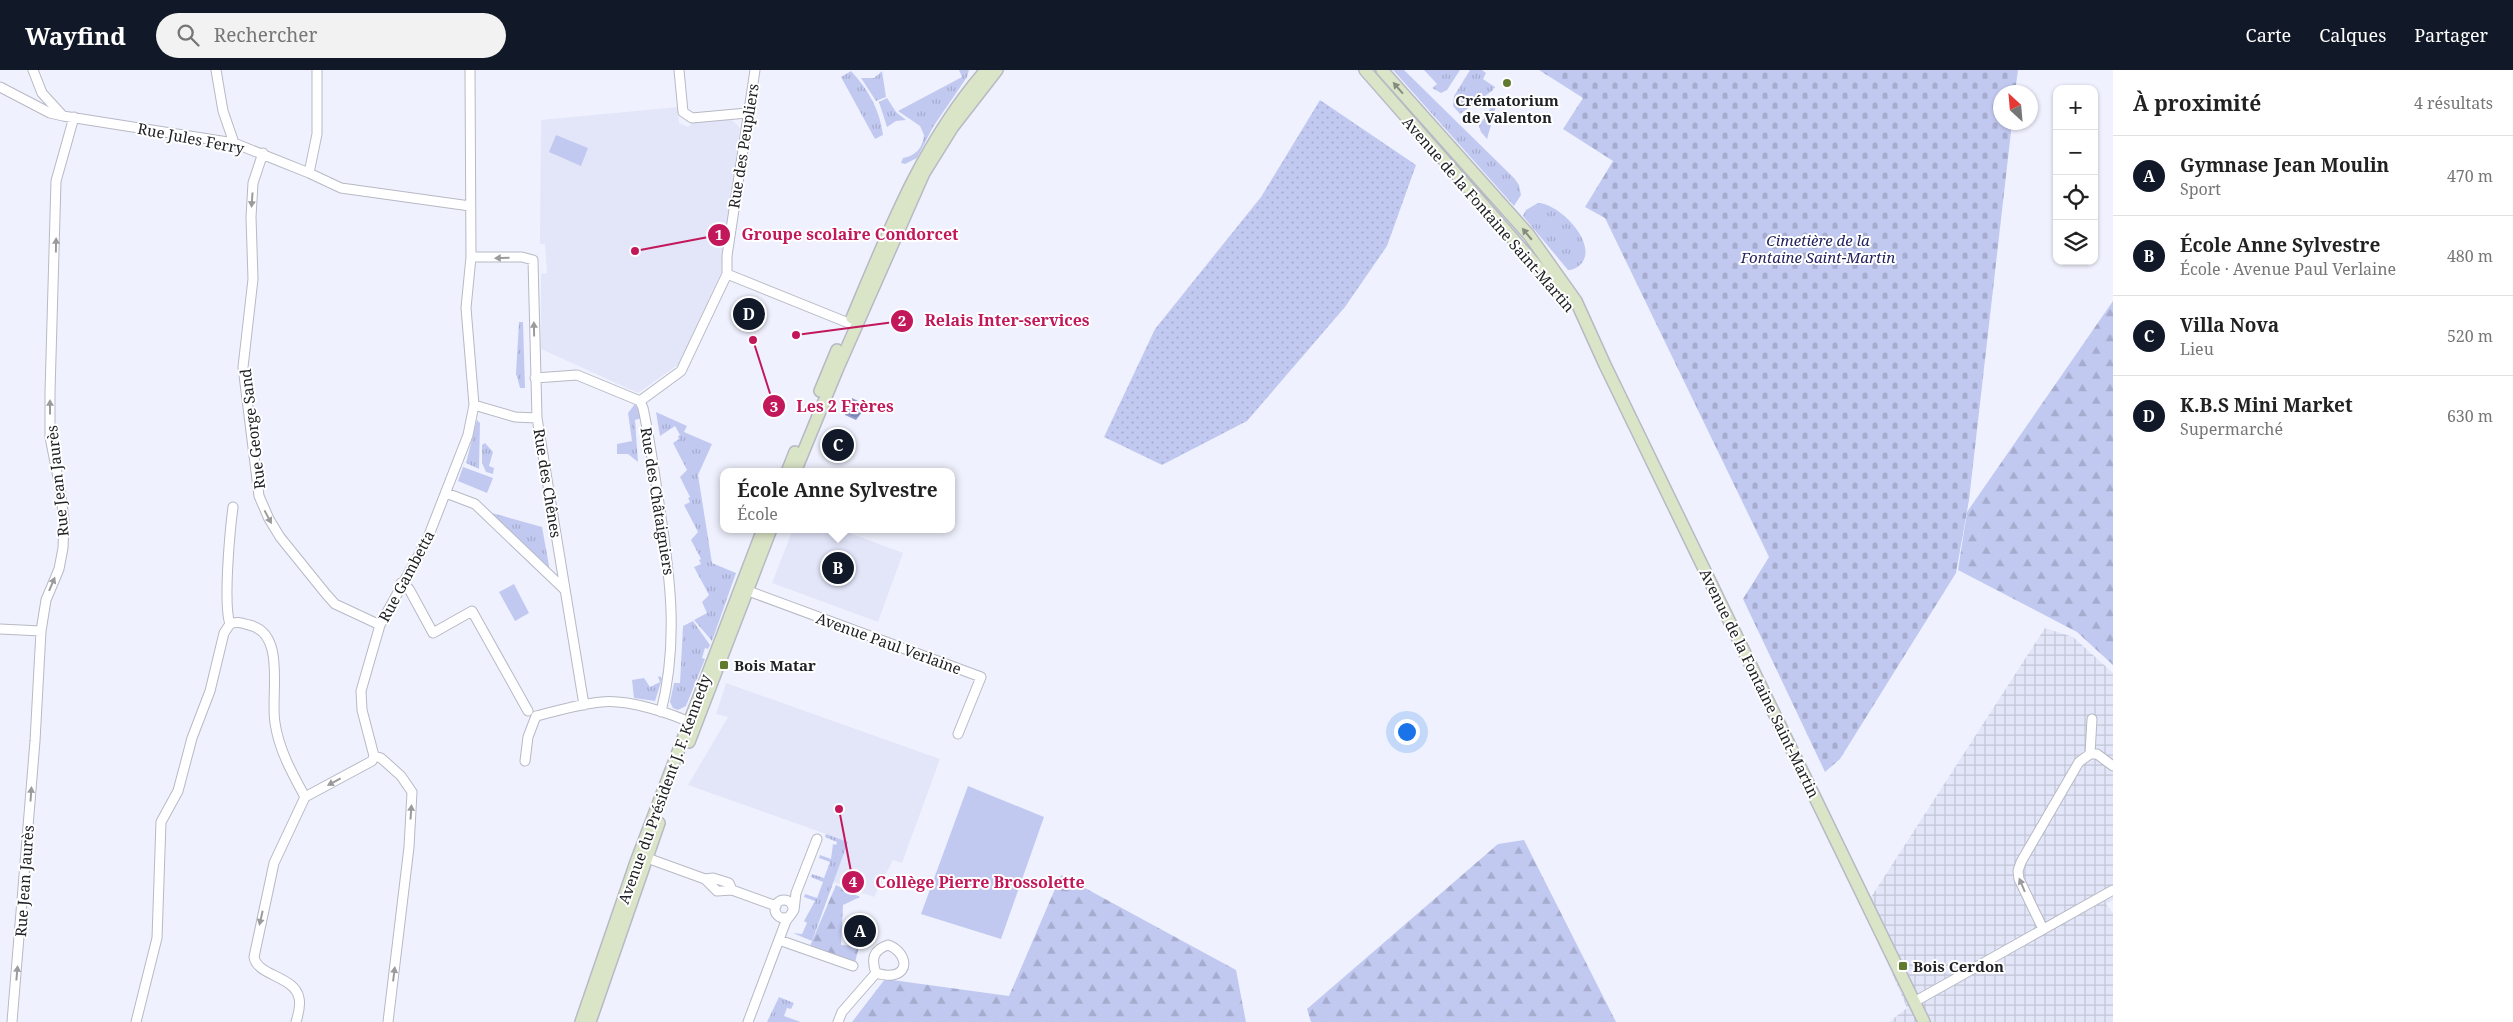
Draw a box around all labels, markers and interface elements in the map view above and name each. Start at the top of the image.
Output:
search box [156,13,506,58]
text: Wayfind [25,19,126,52]
icon: search [174,21,202,49]
text: Rechercher [214,22,317,48]
text: Carte [2246,23,2291,47]
text: Calques [2319,23,2386,47]
text: Partager [2414,23,2488,47]
marker: Crématorium de Valenton [1501,77,1513,89]
street label: Rue des Peupliers [723,82,763,210]
one-way arrow [1392,83,1404,95]
north arrow [1993,85,2038,130]
map controls [2053,85,2098,265]
button: + [2053,85,2098,130]
text: À proximité [2133,89,2261,117]
place label: Crématorium de Valenton [1455,90,1559,127]
text: 4 résultats [2414,92,2493,114]
street label: Avenue de la Fontaine Saint-Martin [1399,112,1580,316]
street label: Rue Jules Ferry [136,118,247,158]
button: − [2053,130,2098,175]
text: Gymnase Jean Moulin [2180,152,2389,178]
text: A [2143,165,2155,187]
text: 470 m [2447,165,2493,187]
button: locate [2053,175,2098,220]
text: Sport [2180,178,2221,200]
one-way arrow [247,192,255,208]
callout: Groupe scolaire Condorcet [706,219,969,250]
button: layers [2053,220,2098,265]
text: Groupe scolaire Condorcet [741,223,959,245]
text: 1 [715,224,723,244]
one-way arrow [1521,228,1532,241]
park label: Cimetière de la Fontaine Saint-Martin [1740,230,1895,267]
text: École Anne Sylvestre [2180,232,2380,258]
one-way arrow [52,236,60,252]
text: B [2144,245,2154,267]
text: 480 m [2447,245,2493,267]
one-way arrow [494,254,510,262]
text: École · Avenue Paul Verlaine [2180,258,2396,280]
pin: D [733,295,765,333]
callout: Relais Inter-services [889,305,1099,336]
text: Relais Inter-services [924,309,1090,331]
text: 2 [898,310,906,330]
text: Villa Nova [2180,312,2279,338]
one-way arrow [530,321,538,337]
text: C [2144,325,2154,347]
text: 520 m [2447,325,2493,347]
text: Lieu [2180,338,2214,360]
street label: Rue George Sand [235,368,269,490]
callout: Les 2 Frères [761,391,904,422]
text: K.B.S Mini Market [2180,392,2353,418]
text: Les 2 Frères [796,395,894,417]
text: 3 [770,396,778,416]
one-way arrow [46,399,54,415]
text: D [2143,405,2155,427]
text: 630 m [2447,405,2493,427]
text: Supermarché [2180,418,2283,440]
street label: Rue Jean Jaurès [41,424,73,538]
street label: Rue des Châtaigniers [636,426,680,577]
pin: C [822,426,854,464]
street label: Rue des Chênes [529,427,567,539]
popup [720,468,955,533]
text: École Anne Sylvestre [737,477,938,503]
text: École [737,503,778,525]
one-way arrow [264,509,272,524]
street label: Rue Gambetta [373,527,439,625]
pin: B [822,549,854,587]
street label: Avenue de la Fontaine Saint-Martin [1696,565,1825,801]
one-way arrow [49,577,57,591]
street label: Avenue Paul Verlaine [814,607,964,679]
place label: Bois Matar [734,655,816,675]
marker: Bois Matar [718,659,730,671]
street label: Avenue du Président J. F. Kennedy [613,671,715,907]
your location [1394,719,1420,745]
one-way arrow [327,777,341,786]
one-way arrow [27,786,35,802]
one-way arrow [407,804,415,820]
street label: Rue Jean Jaurès [10,824,38,937]
callout: Collège Pierre Brossolette [840,867,1094,898]
text: 4 [849,871,858,891]
text: Collège Pierre Brossolette [875,871,1085,893]
one-way arrow [2017,878,2025,892]
one-way arrow [257,911,265,926]
pin: A [844,912,876,950]
place label: Bois Cerdon [1913,956,2004,976]
marker: Bois Cerdon [1897,960,1909,972]
one-way arrow [13,965,21,981]
one-way arrow [390,965,398,981]

